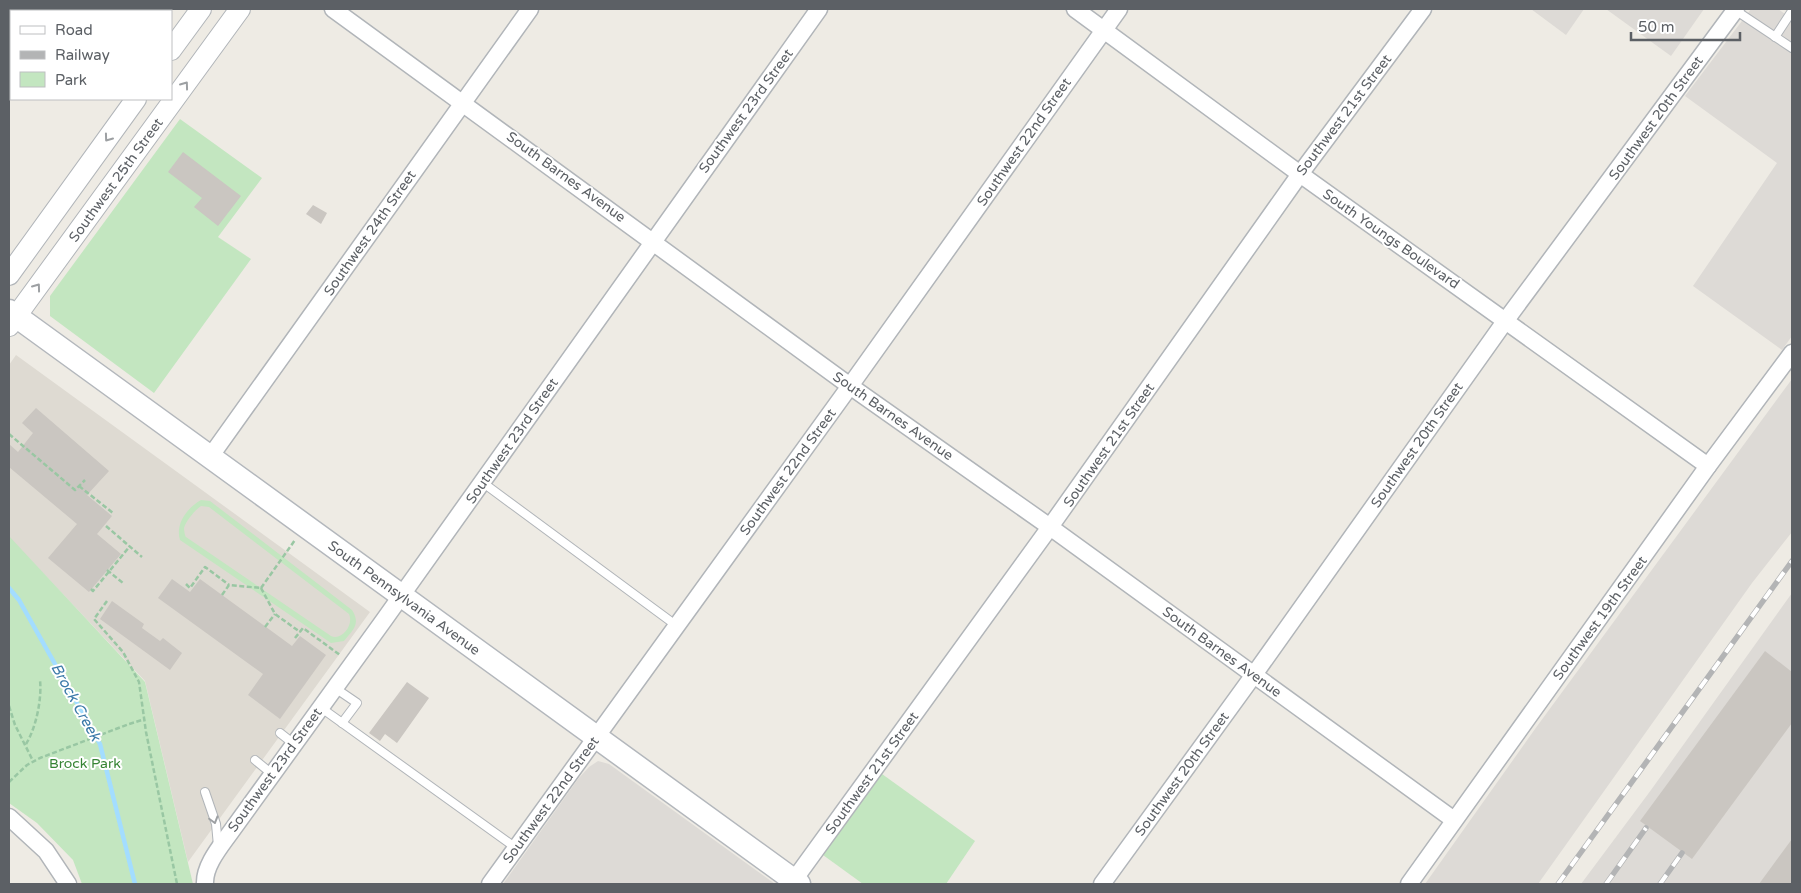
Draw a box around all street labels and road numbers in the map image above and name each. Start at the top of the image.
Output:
street label: Southwest 23rd Street [695,45,797,176]
street label: Southwest 21st Street [1293,51,1395,179]
street label: Southwest 20th Street [1605,52,1707,183]
street label: Southwest 22nd Street [973,74,1075,209]
street label: Southwest 25th Street [65,114,167,245]
street label: South Barnes Avenue [503,128,629,226]
street label: Southwest 24th Street [320,167,420,299]
street label: South Youngs Boulevard [1319,185,1463,293]
street label: South Barnes Avenue [830,368,957,464]
street label: Southwest 23rd Street [462,374,562,507]
street label: Southwest 21st Street [1060,379,1159,510]
street label: Southwest 20th Street [1367,379,1467,511]
street label: Southwest 22nd Street [736,405,840,539]
street label: South Pennsylvania Avenue [325,537,483,659]
street label: Southwest 19th Street [1549,552,1651,683]
street label: South Barnes Avenue [1159,603,1285,701]
street label: Southwest 23rd Street [224,704,326,835]
street label: Southwest 21st Street [822,708,923,838]
street label: Southwest 20th Street [1131,708,1233,839]
street label: Southwest 22nd Street [499,733,603,867]

